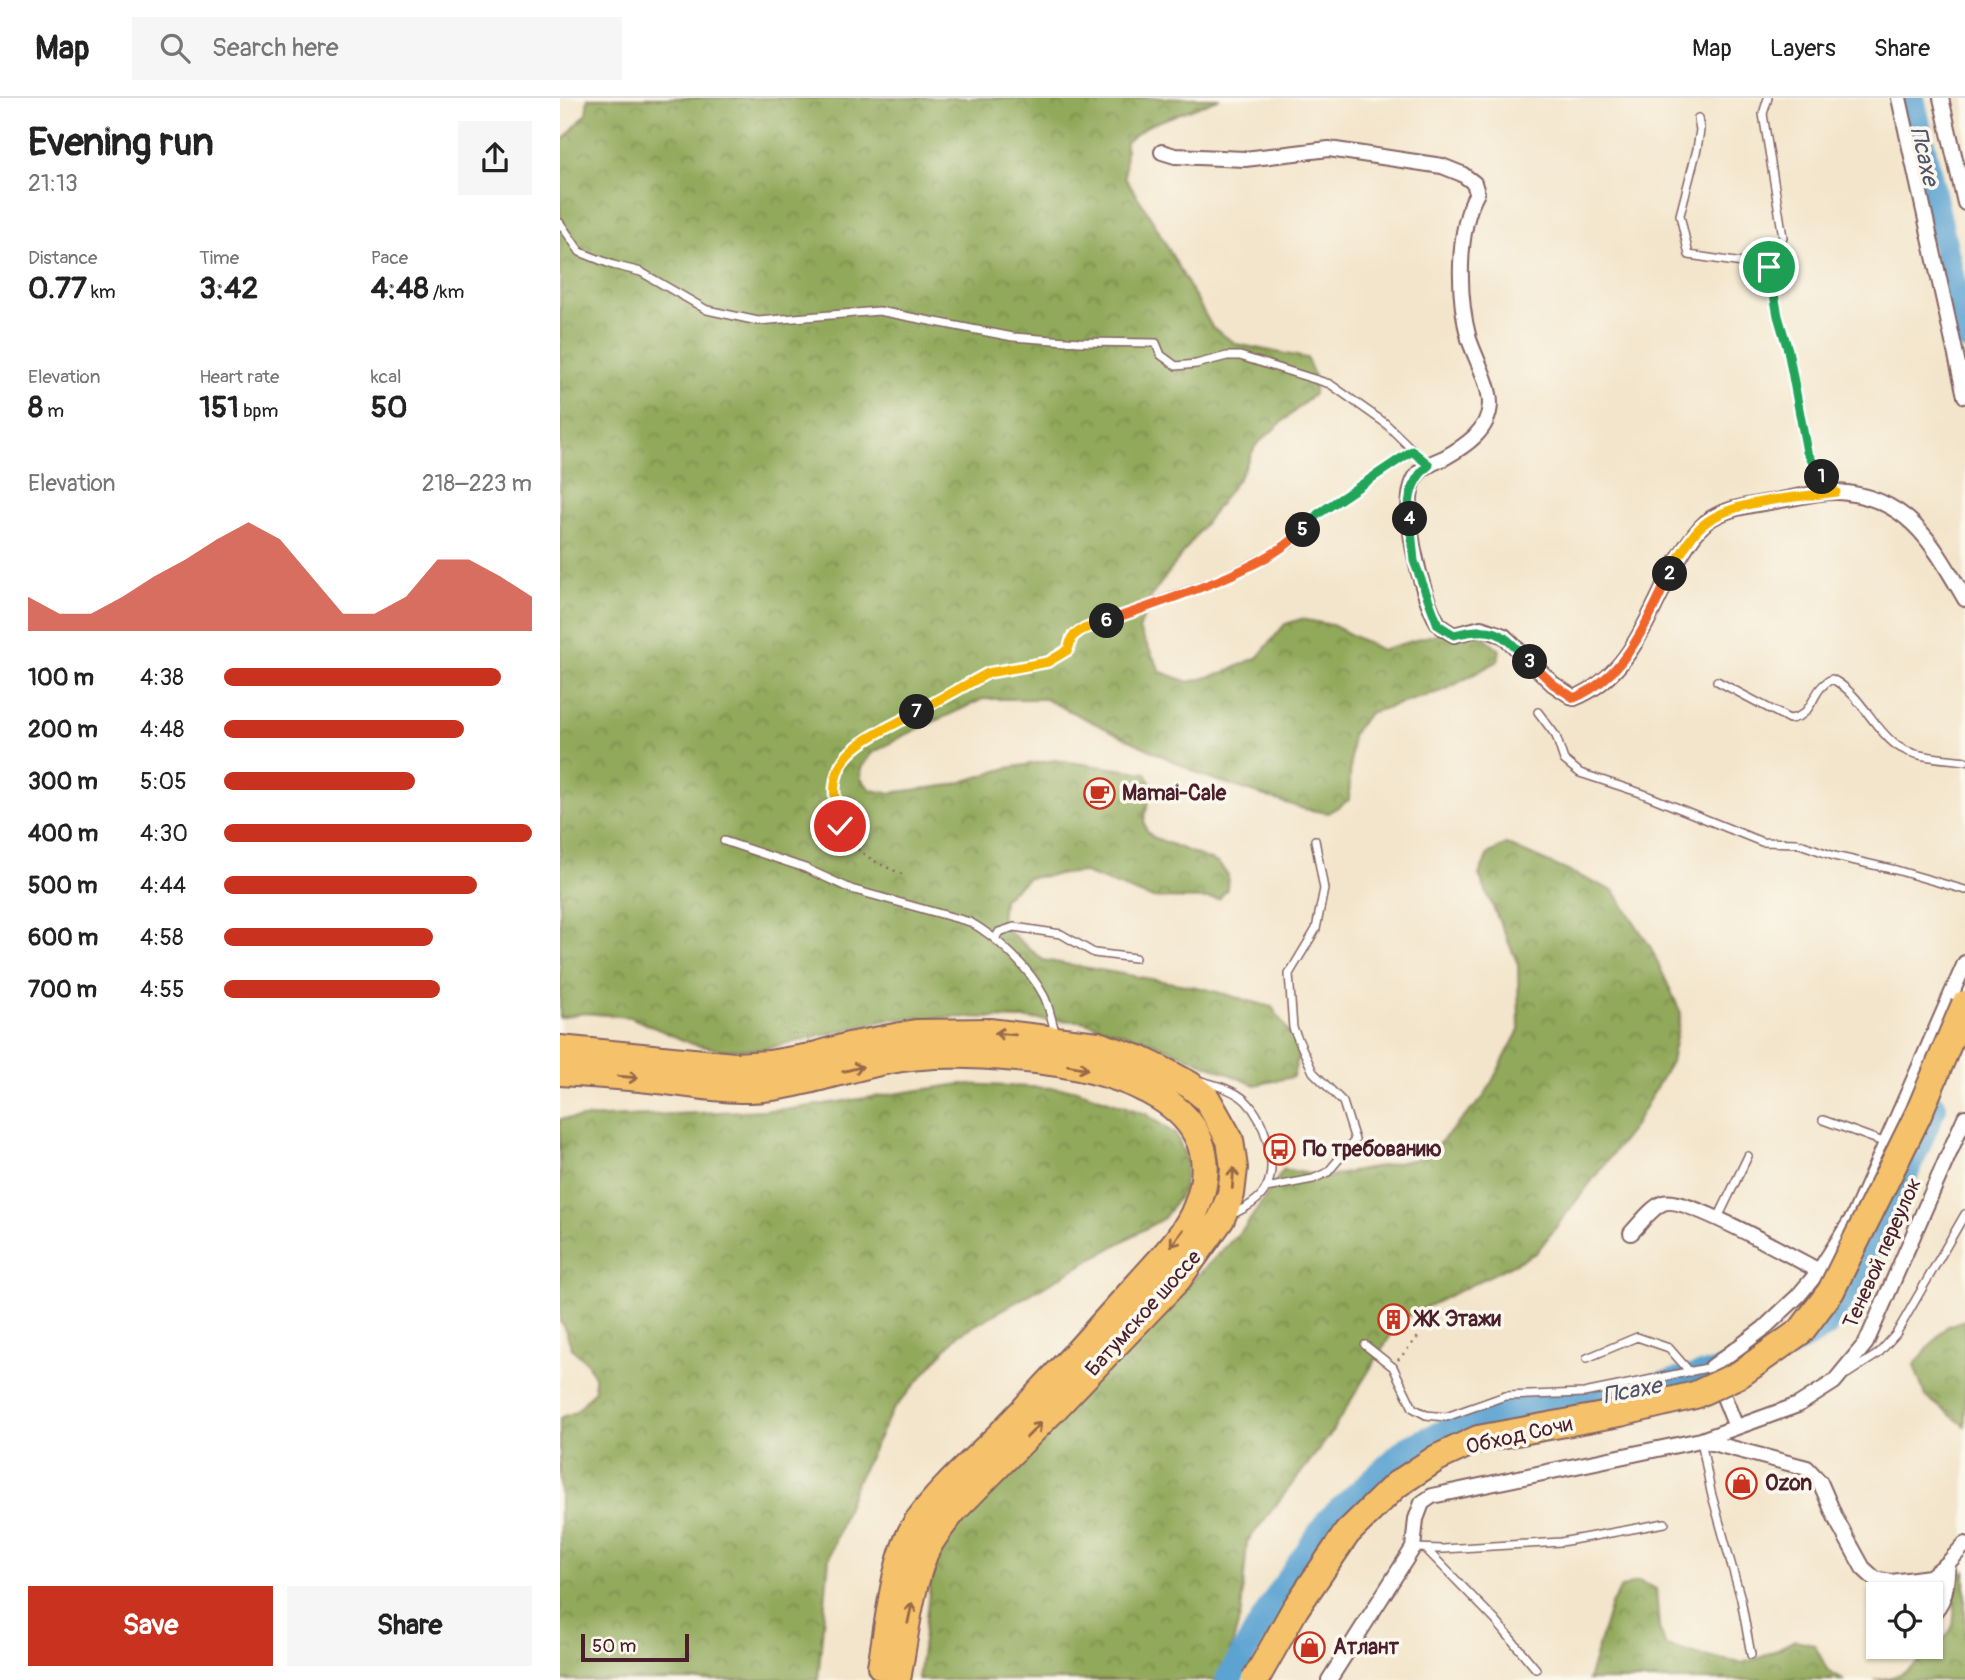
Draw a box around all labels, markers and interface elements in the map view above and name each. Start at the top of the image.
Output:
search box [132,17,622,80]
text: Map [35,28,90,69]
icon: search [156,29,194,67]
text: Search here [212,32,339,64]
text: Map [1692,34,1732,63]
text: Layers [1770,34,1836,63]
text: Share [1874,34,1930,63]
text: Evening run [28,119,214,167]
button: share [458,121,532,195]
water label: Псахе [1904,124,1946,191]
text: 21:13 [28,169,78,198]
pin [1739,237,1799,297]
text: Distance [28,246,97,270]
text: Time [199,246,239,270]
text: Pace [371,246,408,270]
icon: arrive [1750,248,1788,286]
text: 0.77 [28,270,87,307]
text: 3:42 [199,270,258,307]
text: 4:48 [371,270,429,307]
text: km [87,280,116,304]
text: /km [429,280,464,304]
text: Elevation [28,365,100,389]
text: Heart rate [199,365,279,389]
text: kcal [371,365,402,389]
text: 8 [28,389,43,426]
text: 151 [199,389,239,426]
text: 50 [371,389,407,426]
text: m [43,399,64,423]
text: bpm [239,399,278,423]
pin: 1 [1804,460,1840,494]
text: 1 [1818,464,1825,488]
text: Elevation [28,469,116,498]
text: 218–223 m [422,469,532,498]
pin: 4 [1392,502,1428,536]
text: 4 [1404,506,1415,530]
pin: 5 [1286,512,1320,548]
text: 5 [1297,517,1308,541]
pin: 2 [1652,556,1688,592]
text: 2 [1664,561,1675,585]
pin: 6 [1090,603,1124,638]
text: 6 [1101,608,1112,632]
pin: 3 [1513,644,1548,680]
text: 3 [1524,649,1535,673]
text: 100 m [28,663,94,692]
text: 4:38 [140,663,184,692]
pin: 7 [900,694,934,730]
text: 7 [911,699,922,723]
text: 200 m [28,715,98,744]
text: 4:48 [140,715,184,744]
text: 300 m [28,767,98,796]
text: 5:05 [140,767,187,796]
cafe icon: Mamai-Cale [1082,776,1116,810]
place label: Mamai-Cale [1122,780,1227,807]
pin [810,796,870,856]
icon: check [821,807,859,845]
text: 400 m [28,819,98,848]
text: 4:30 [140,819,188,848]
text: 500 m [28,871,97,900]
text: 4:44 [140,871,186,900]
text: 600 m [28,923,98,952]
text: 4:58 [140,923,184,952]
text: 700 m [28,975,97,1004]
text: 4:55 [140,975,184,1004]
one-way arrow [994,1027,1017,1040]
one-way arrow [1066,1061,1089,1074]
one-way arrow [841,1062,864,1075]
one-way arrow [616,1071,639,1084]
bus stop icon: По требованию [1263,1132,1297,1166]
place label: По требованию [1303,1136,1442,1163]
one-way arrow [1226,1167,1239,1190]
street label: Теневой переулок [1837,1173,1928,1333]
one-way arrow [1170,1228,1185,1247]
street label: Батумское шоссе [1079,1244,1208,1382]
building icon: ЖК Этажи [1376,1302,1410,1336]
place label: ЖК Этажи [1412,1306,1502,1333]
water label: Псахе [1600,1370,1666,1410]
street label: Обход Сочи [1463,1410,1575,1461]
one-way arrow [1026,1421,1043,1438]
shop icon: Ozon [1725,1466,1759,1500]
place label: Ozon [1765,1470,1812,1497]
map controls [1866,1582,1943,1659]
button: locate [1866,1582,1943,1659]
button: Save [28,1586,273,1666]
button: Share [287,1586,532,1666]
one-way arrow [904,1602,918,1625]
shop icon: Атлант [1293,1630,1327,1664]
scale bar [581,1631,690,1663]
text: 50 m [592,1634,636,1658]
place label: Атлант [1333,1634,1399,1661]

